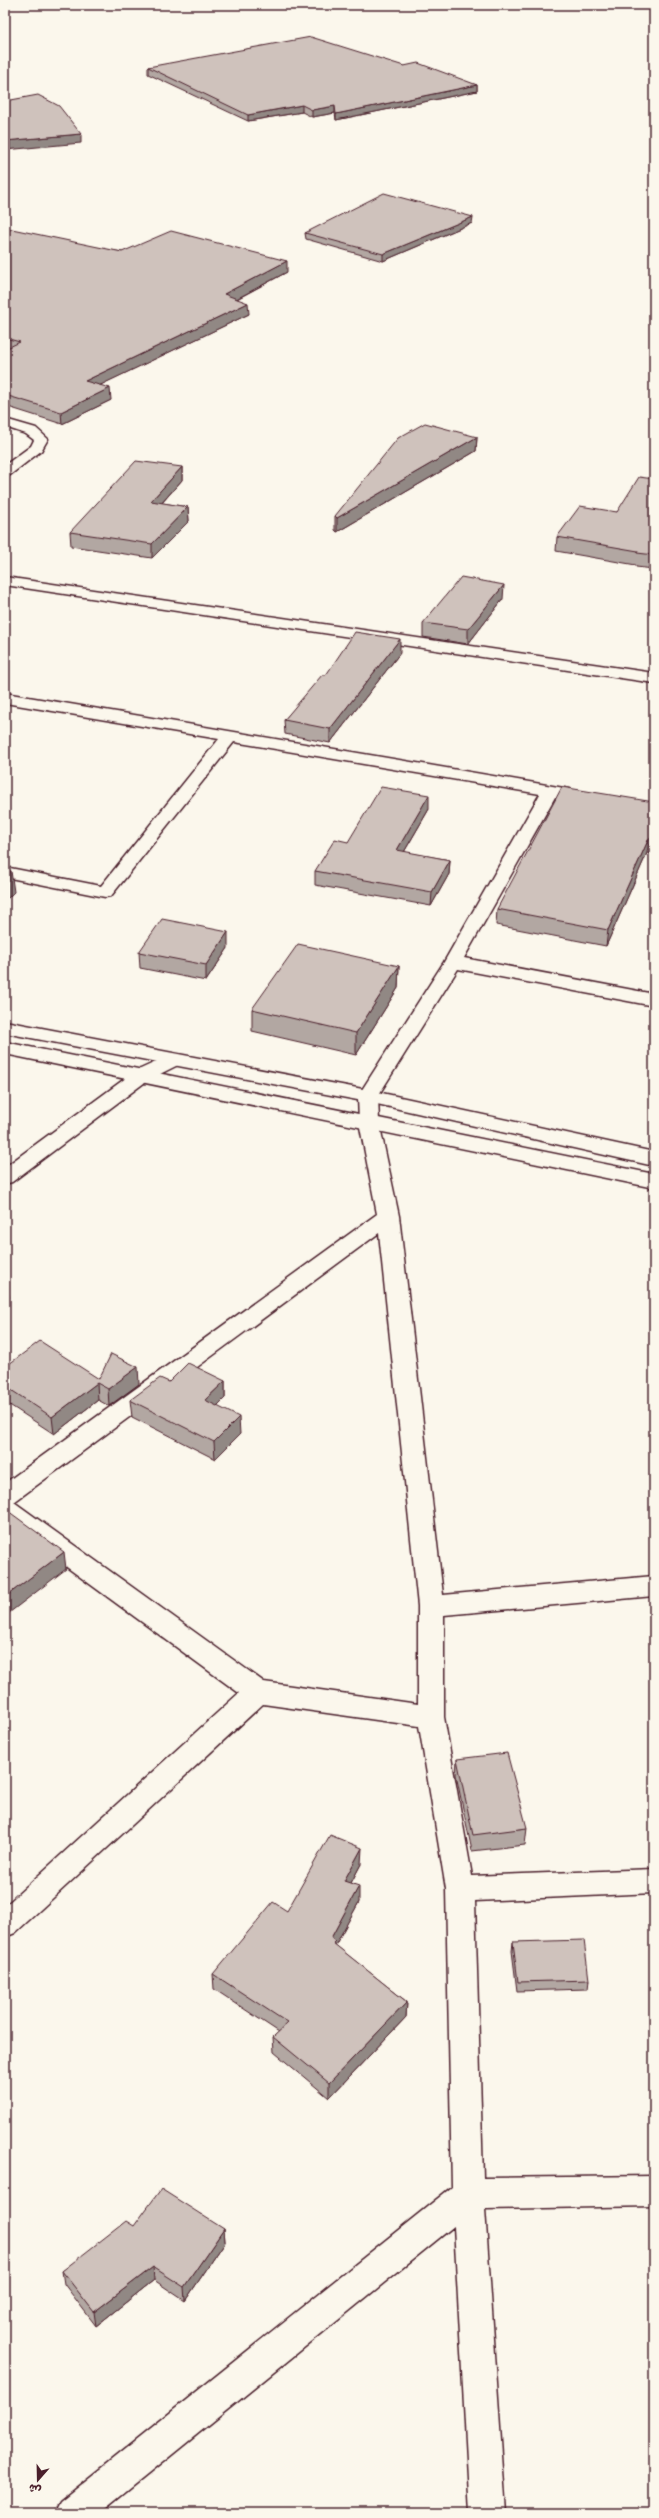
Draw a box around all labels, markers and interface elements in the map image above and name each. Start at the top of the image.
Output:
north arrow [18,2460,58,2500]
text: ش [28,2480,43,2495]

